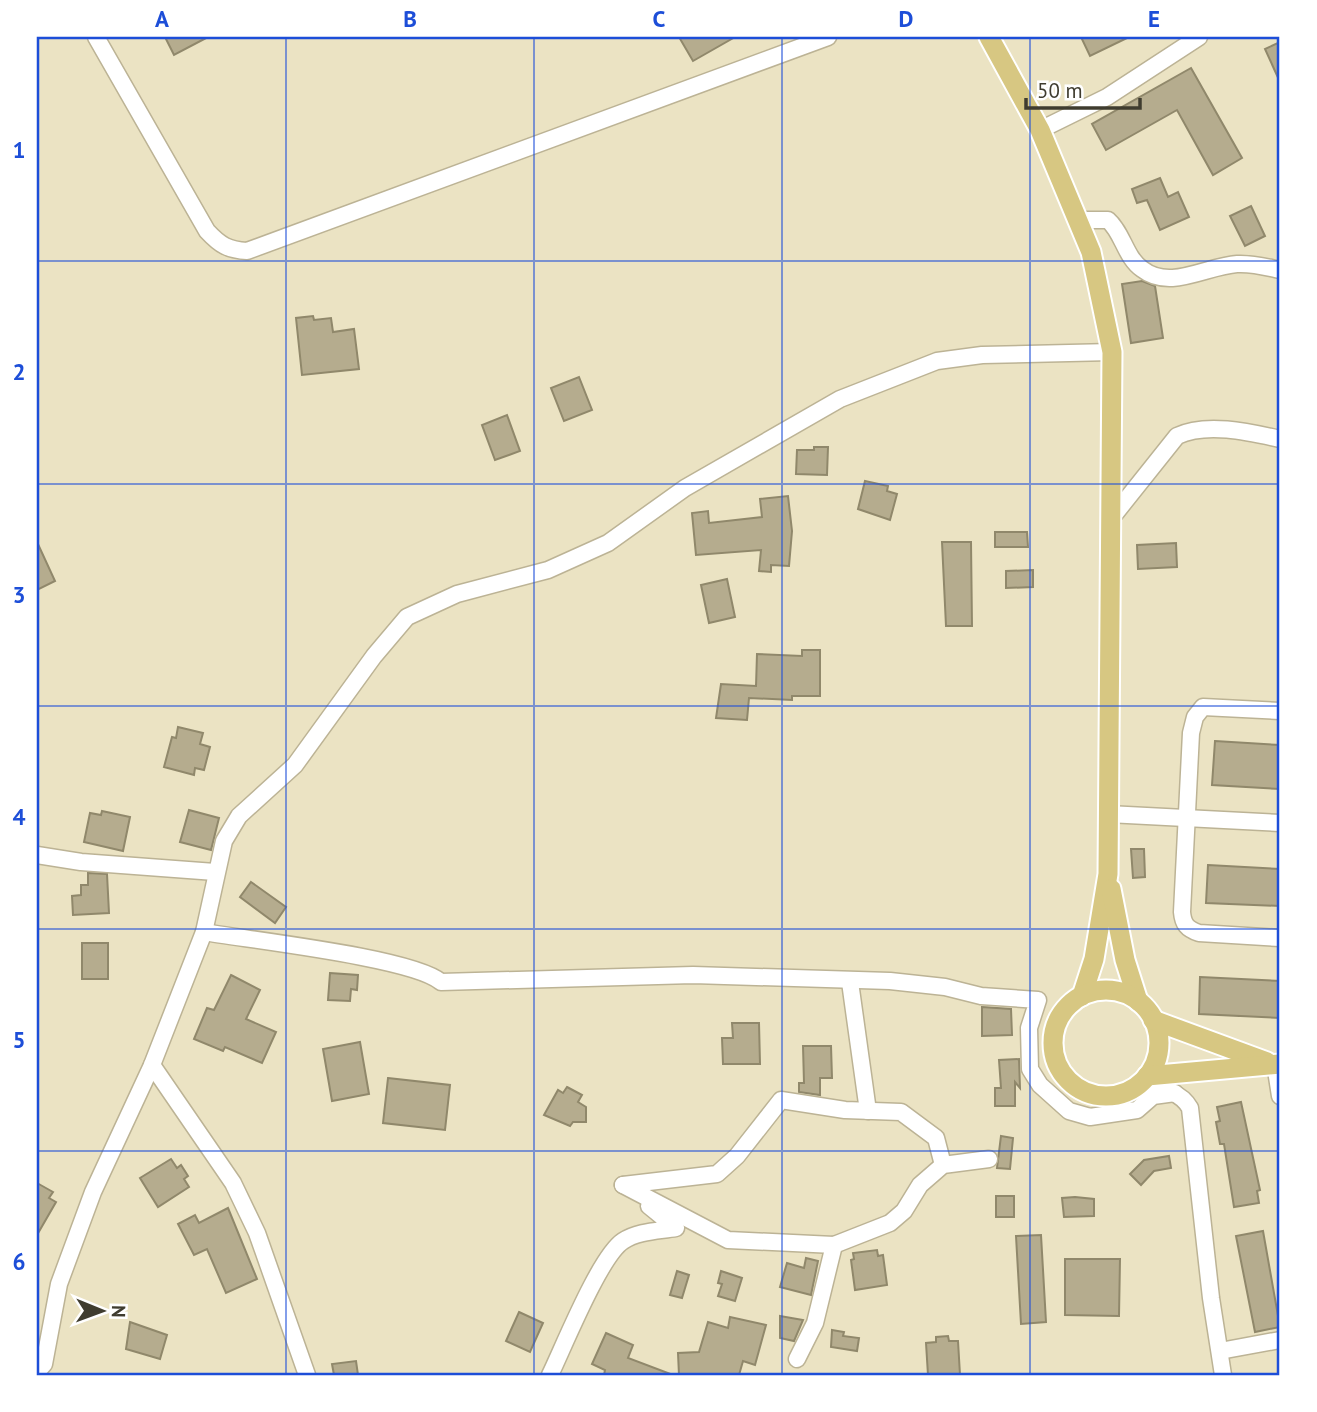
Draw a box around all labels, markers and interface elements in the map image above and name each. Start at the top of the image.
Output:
text: A [155,4,169,33]
text: B [403,4,417,33]
text: C [653,4,666,33]
text: D [899,4,913,33]
text: E [1148,4,1160,33]
scale bar [1026,66,1140,110]
text: 50 m [1037,77,1083,104]
text: 1 [12,135,26,164]
text: 2 [12,357,26,386]
text: 3 [12,580,26,609]
text: 4 [12,802,26,831]
text: 5 [12,1025,26,1054]
text: 6 [12,1247,26,1276]
north arrow [66,1276,136,1346]
text: N [107,1305,131,1318]

